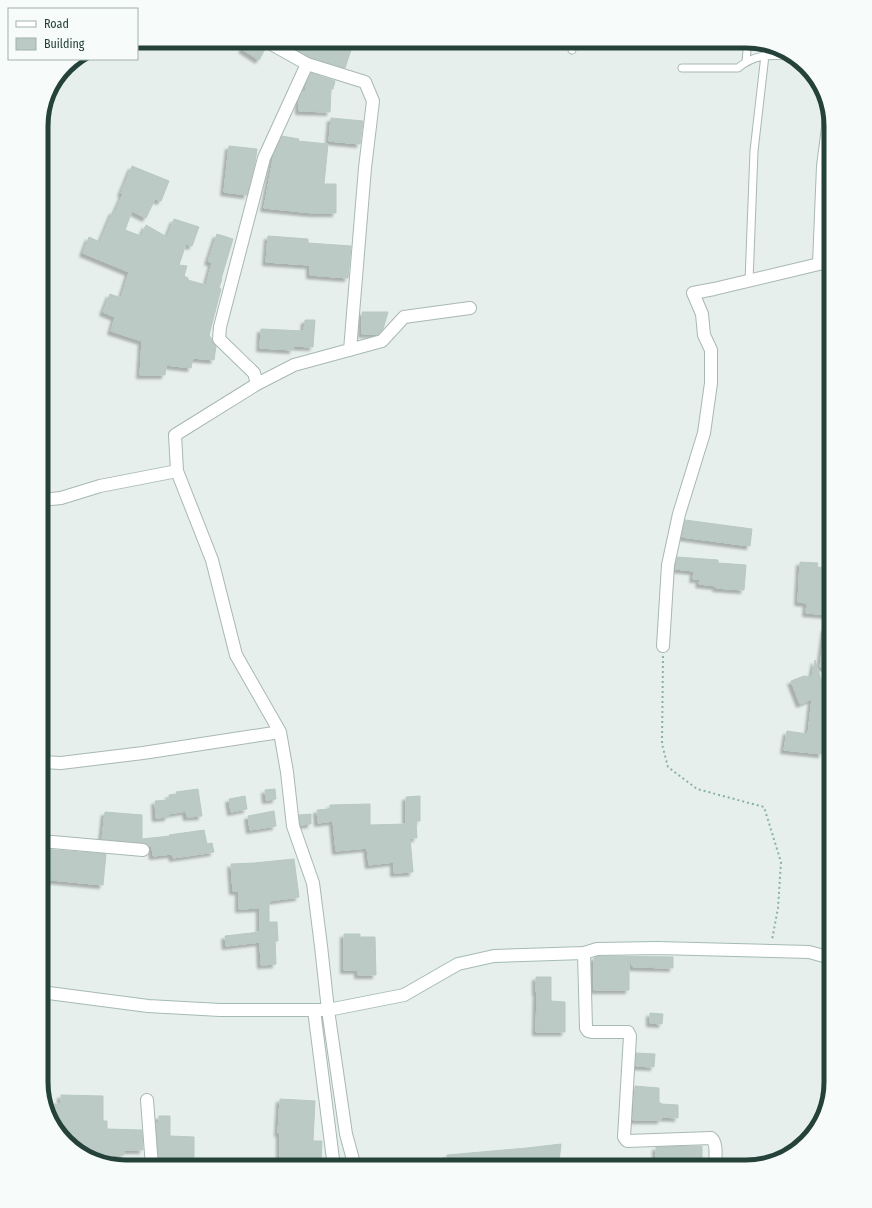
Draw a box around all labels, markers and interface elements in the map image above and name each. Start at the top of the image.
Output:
legend [8,8,138,60]
text: Road [44,17,69,31]
text: Building [44,37,85,51]

